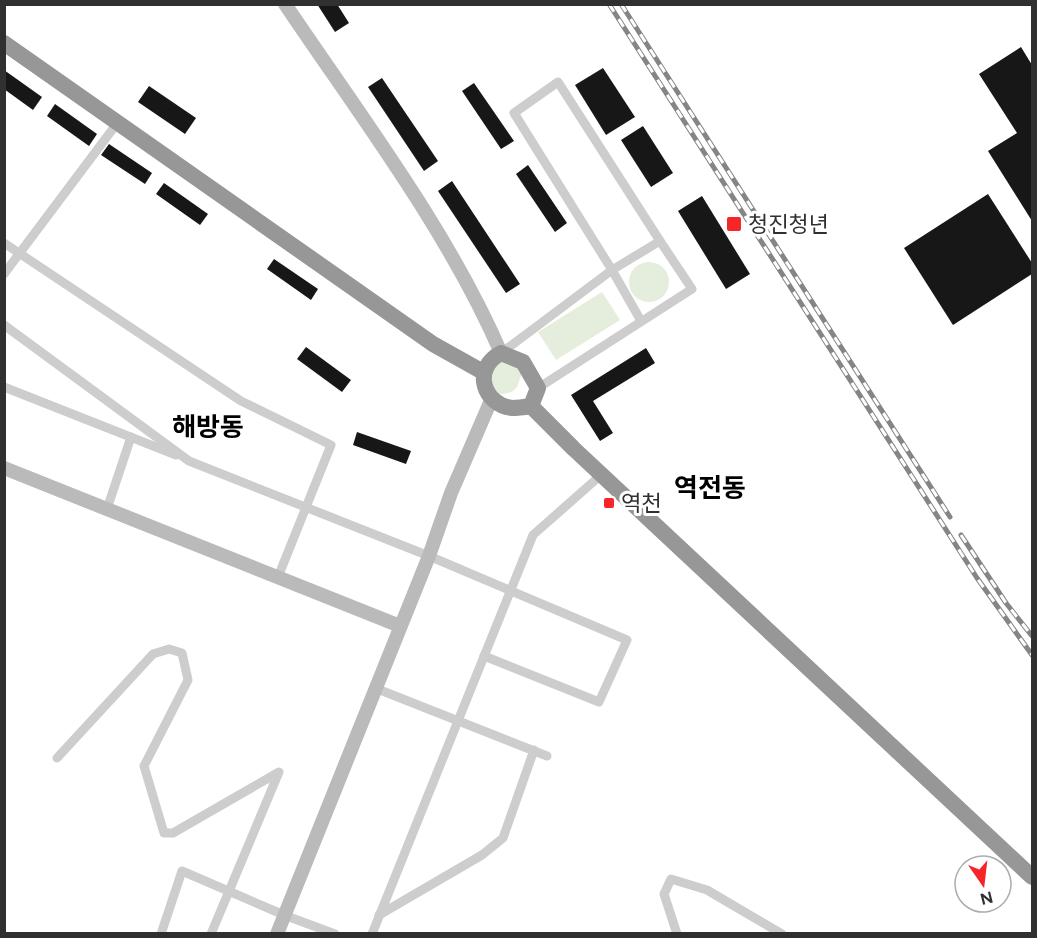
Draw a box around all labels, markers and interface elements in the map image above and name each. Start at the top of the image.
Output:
place label: 청진청년 [748,211,829,238]
marker: 청진청년 [725,215,743,233]
district label: 해방동 [172,411,244,443]
district label: 역전동 [674,472,746,504]
place label: 역천 [621,490,661,517]
marker: 역천 [602,496,616,510]
north arrow [953,854,1013,914]
text: N [978,887,995,909]

